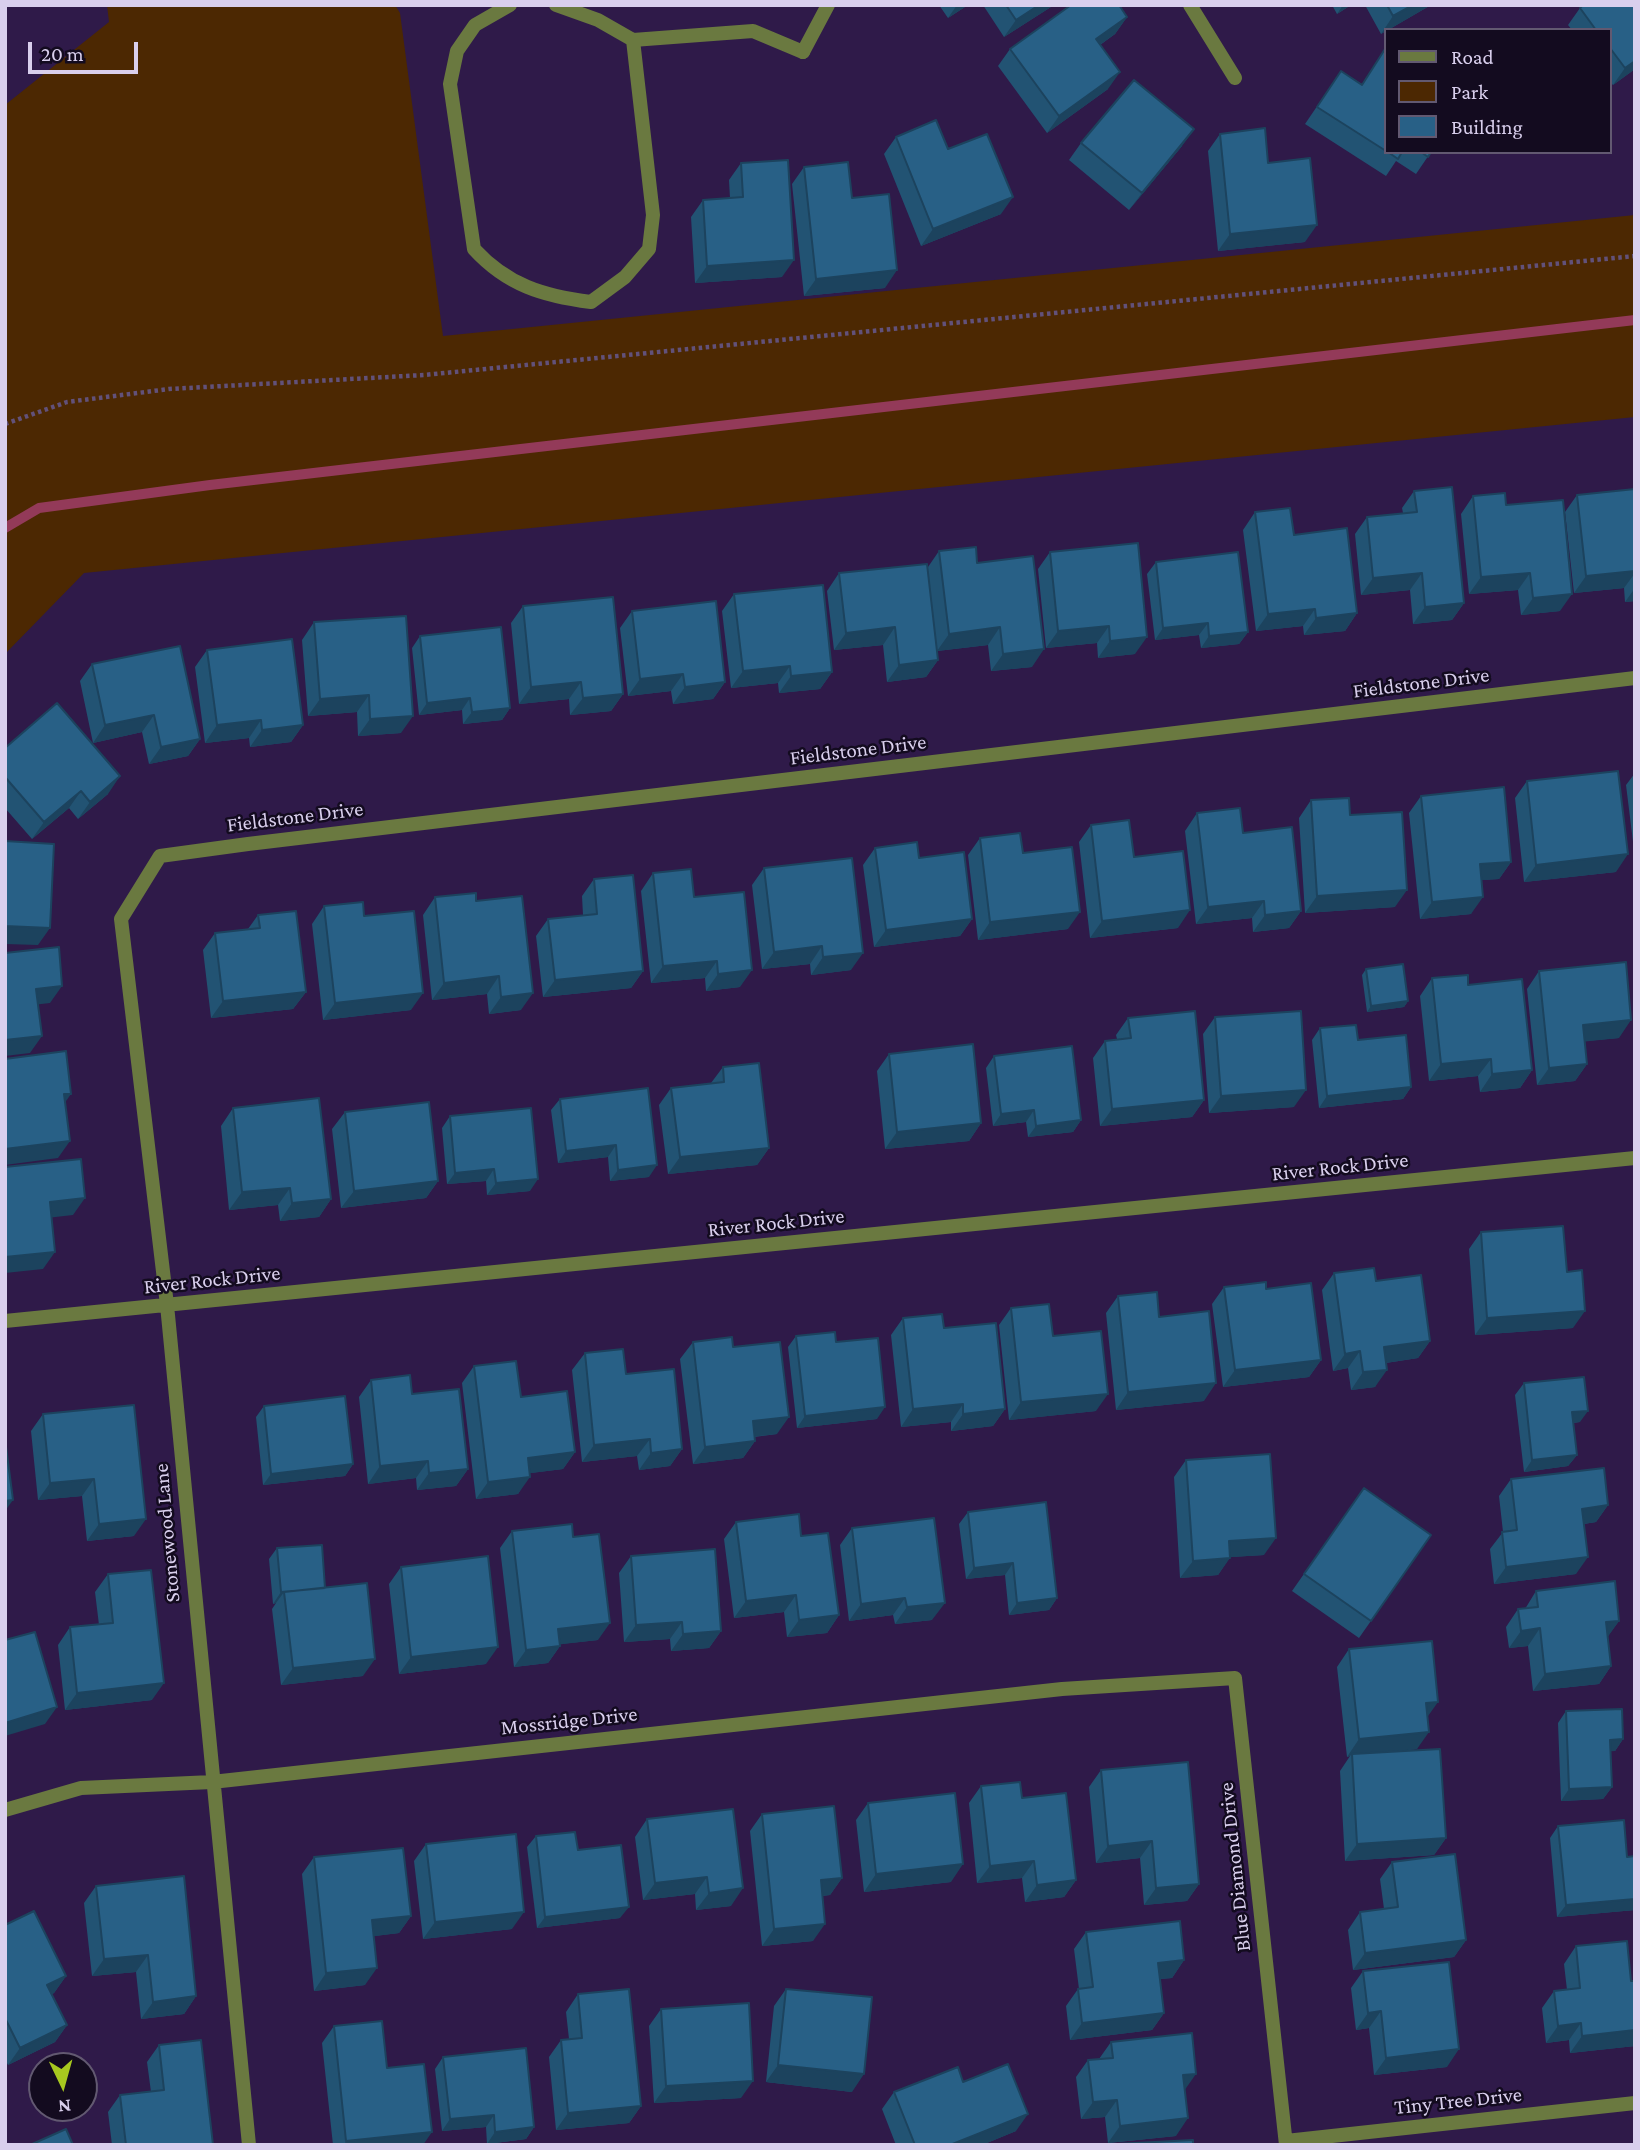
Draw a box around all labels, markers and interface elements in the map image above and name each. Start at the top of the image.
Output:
scale bar [32,28,142,72]
legend [1384,28,1612,154]
text: 20 m [41,42,84,66]
text: Road [1451,45,1494,69]
text: Park [1451,80,1488,104]
text: Building [1451,115,1523,139]
street label: Fieldstone Drive [1351,662,1491,704]
street label: Fieldstone Drive [788,729,928,771]
street label: Fieldstone Drive [225,796,365,838]
street label: River Rock Drive [1270,1147,1410,1187]
street label: River Rock Drive [706,1203,846,1243]
street label: River Rock Drive [142,1260,282,1300]
street label: Stonewood Lane [148,1463,186,1603]
street label: Mossridge Drive [499,1701,639,1741]
street label: Blue Diamond Drive [1214,1781,1256,1953]
north arrow [28,2052,98,2122]
street label: Tiny Tree Drive [1393,2082,1523,2120]
text: N [57,2095,72,2117]

